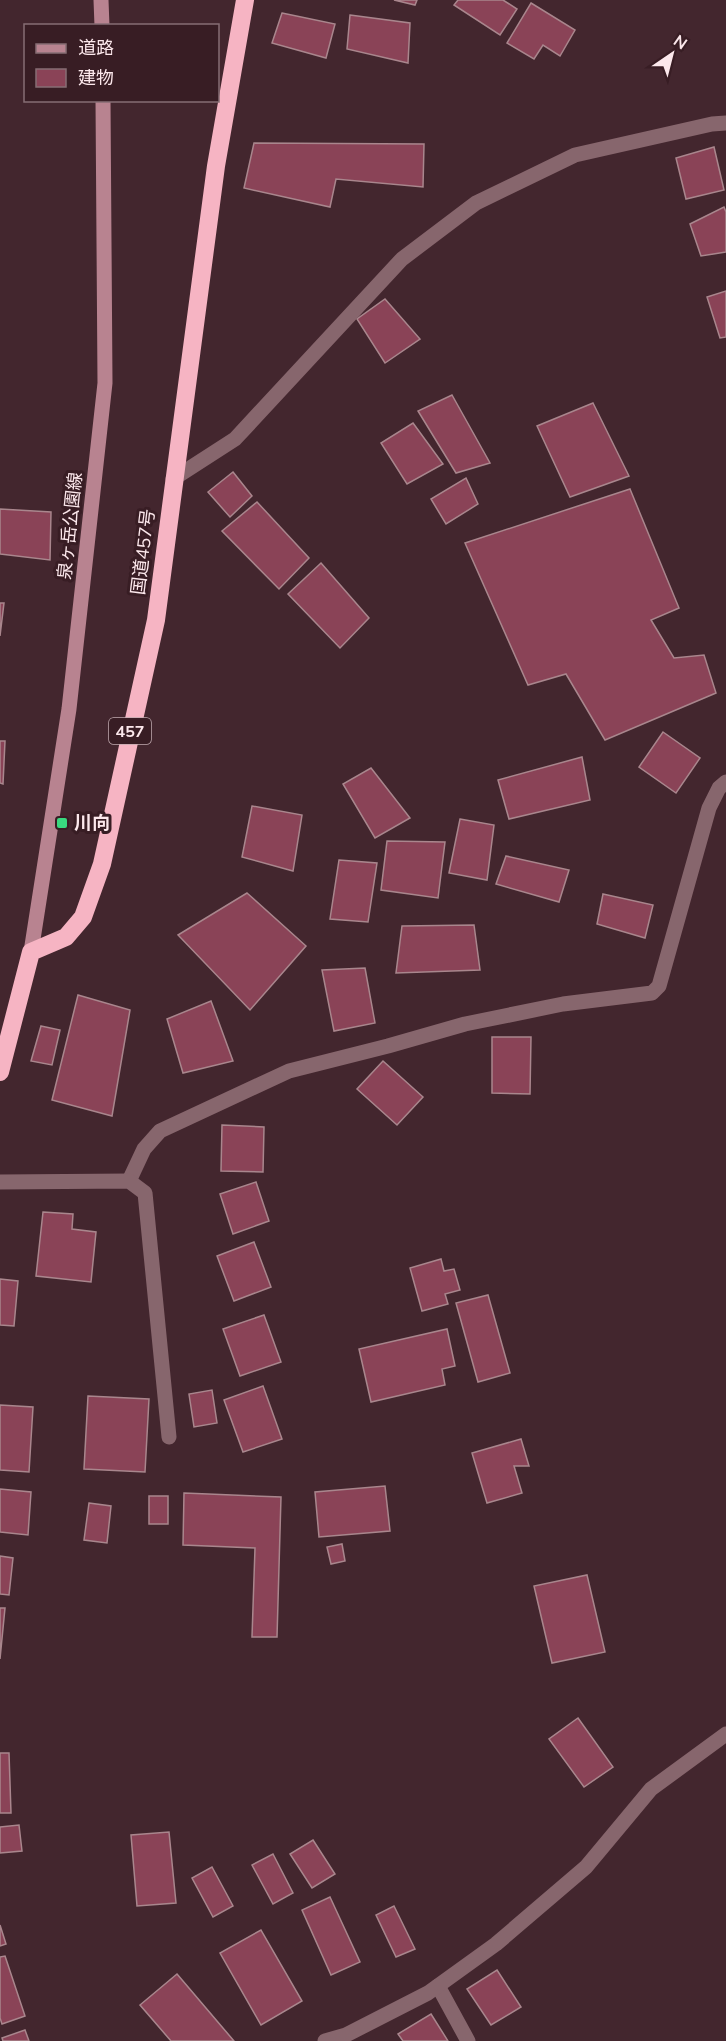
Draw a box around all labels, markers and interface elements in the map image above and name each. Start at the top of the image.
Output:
legend [24,24,219,102]
north arrow [642,24,702,84]
text: N [670,30,691,53]
text: 道路 [78,36,114,59]
text: 建物 [78,66,114,89]
street label: 泉ヶ岳公園線 [52,471,87,581]
street label: 国道457号 [126,508,159,596]
road number: 457 [109,718,151,744]
place label: 川向 [74,811,110,834]
marker: 川向 [55,816,69,830]

